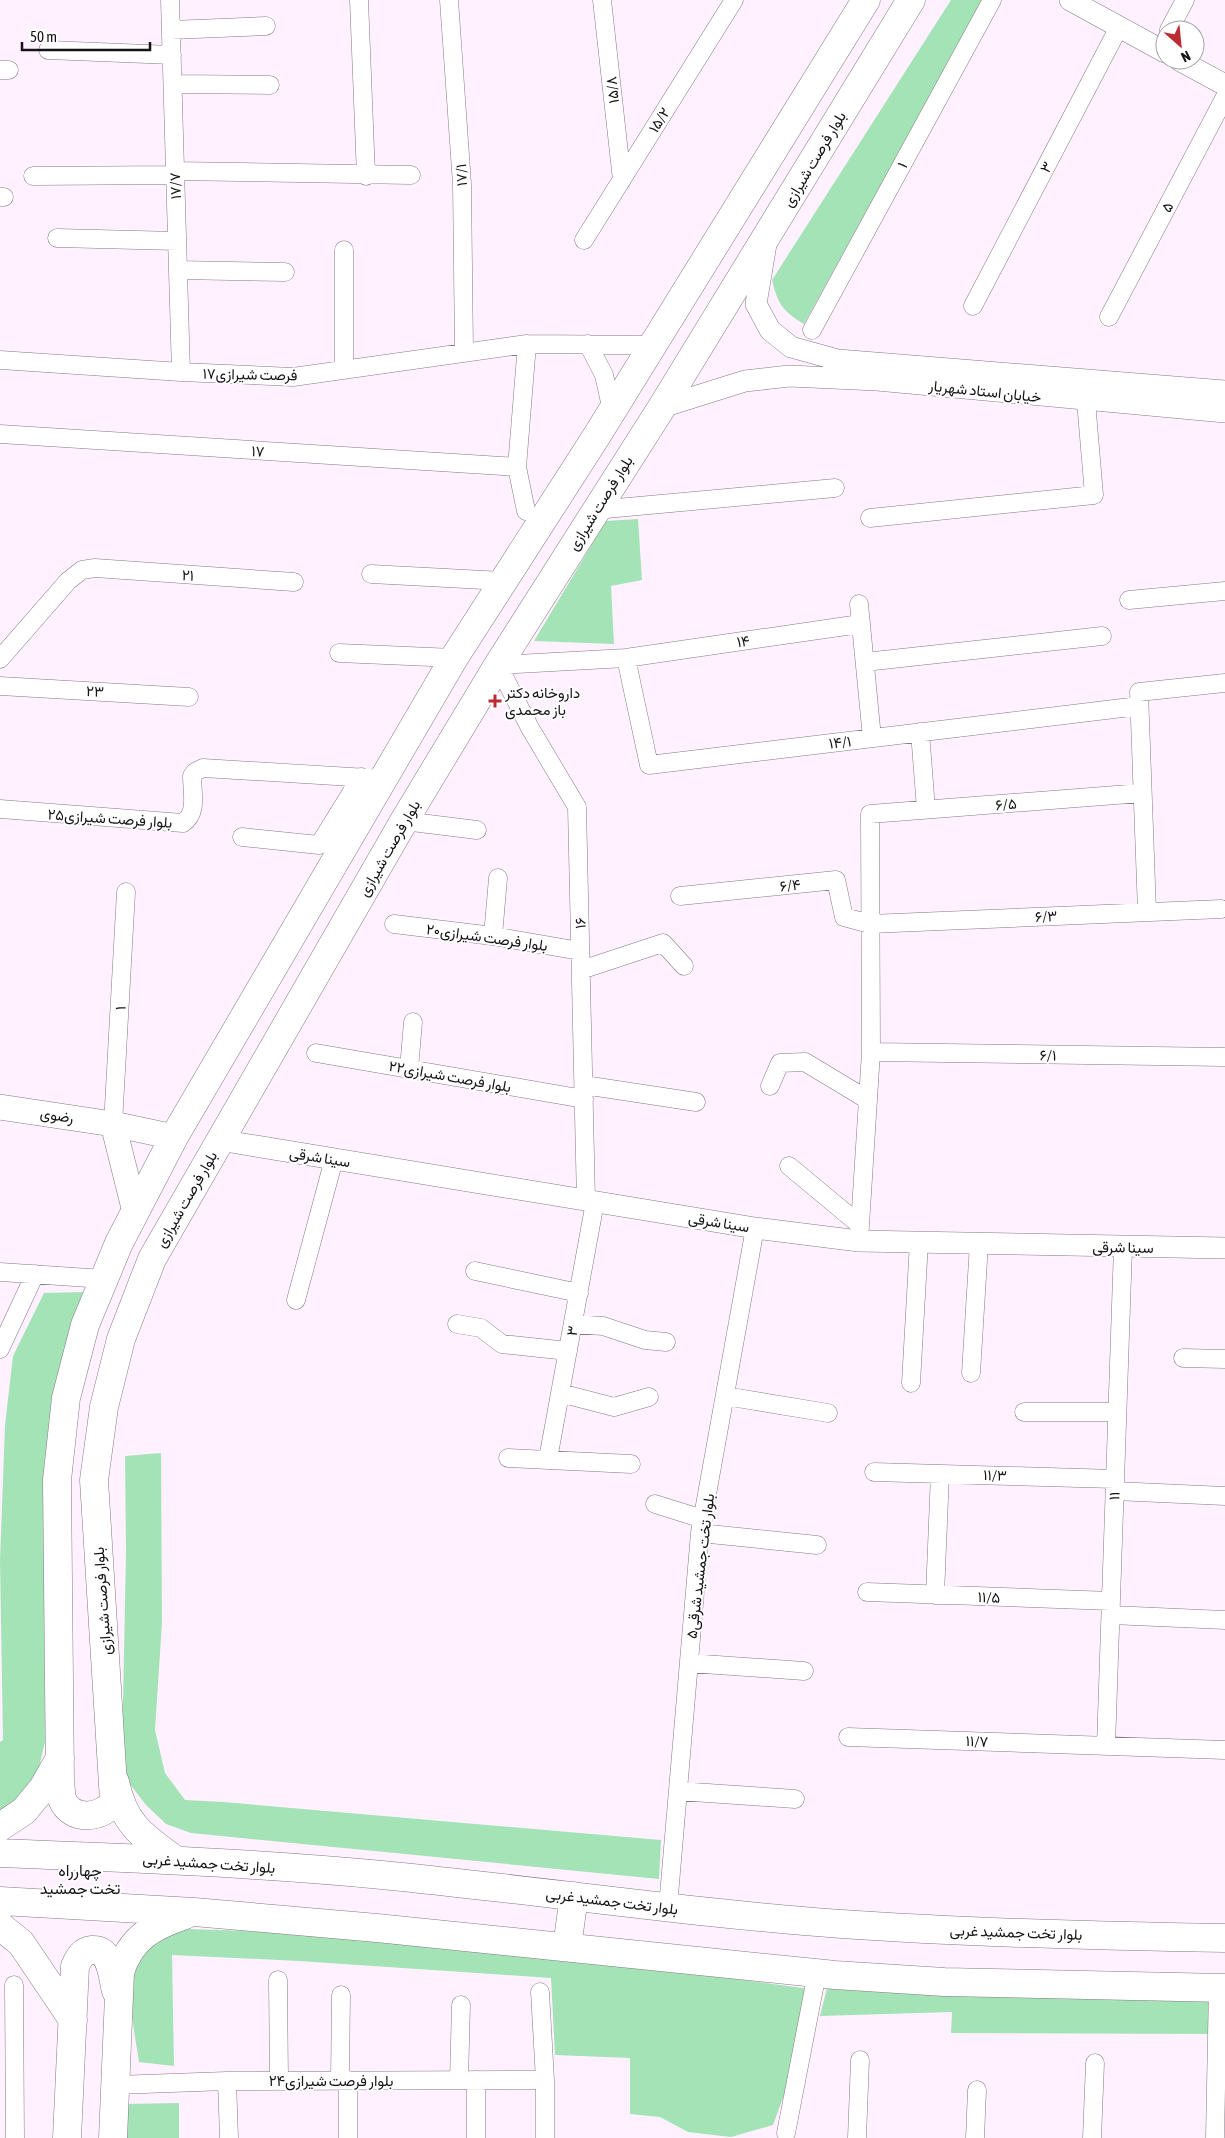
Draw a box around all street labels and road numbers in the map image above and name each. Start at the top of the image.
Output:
street label: ۱۵/۸ [602,75,622,104]
street label: ۱۵/۲ [645,104,673,136]
street label: بلوار فرصت شیرازی [779,108,851,211]
street label: ۱ [894,159,910,171]
street label: ۳ [1036,159,1056,175]
street label: ۱۷/۱ [452,163,470,187]
street label: ۱۷/۷ [166,172,184,200]
street label: ۵ [1157,199,1177,215]
street label: ۱۷فرصت شیرازی [202,365,298,385]
street label: خیابان استاد شهریار [927,377,1042,406]
street label: ۱۷ [251,442,265,460]
street label: بلوار فرصت شیرازی [564,453,638,554]
street label: ۲۱ [181,566,195,584]
street label: ۱۴ [735,632,751,650]
street label: ۲۳ [86,682,104,700]
street label: ۱۴/۱ [828,732,852,752]
street label: ۶/۵ [995,795,1017,813]
street label: بلوار فرصت شیرازی [355,797,425,900]
street label: بلوار فرصت شیرازی۲۵ [47,805,173,833]
street label: ۶/۴ [779,875,802,895]
street label: ۶/۳ [1034,907,1058,925]
street label: ۱۶ [571,917,589,929]
street label: بلوار فرصت شیرازی۲۰ [425,920,549,956]
street label: ۱ [111,1005,129,1011]
street label: ۶/۱ [1040,1046,1056,1064]
street label: بلوار فرصت شیرازی۲۲ [387,1057,513,1097]
street label: رضوی [39,1104,75,1128]
street label: سینا شرقی [288,1144,352,1172]
street label: بلوار فرصت شیرازی [152,1148,222,1251]
street label: سینا شرقی [687,1209,751,1237]
street label: سینا شرقی [1092,1238,1154,1258]
street label: ۳ [563,1325,581,1337]
street label: ۱۱/۳ [983,1466,1007,1484]
street label: ۱۱ [1105,1491,1123,1501]
street label: بلوار تخت جمشید شرقی۵ [683,1492,719,1640]
street label: بلوار فرصت شیرازی [90,1546,116,1656]
street label: ۱۱/۵ [977,1588,1001,1606]
street label: ۱۱/۷ [965,1732,989,1750]
street label: بلوار تخت جمشید غربی [142,1850,276,1878]
street label: بلوار تخت جمشید غربی [545,1884,679,1920]
street label: بلوار تخت جمشید غربی [949,1921,1083,1945]
street label: بلوار فرصت شیرازی۲۴ [269,2072,393,2091]

